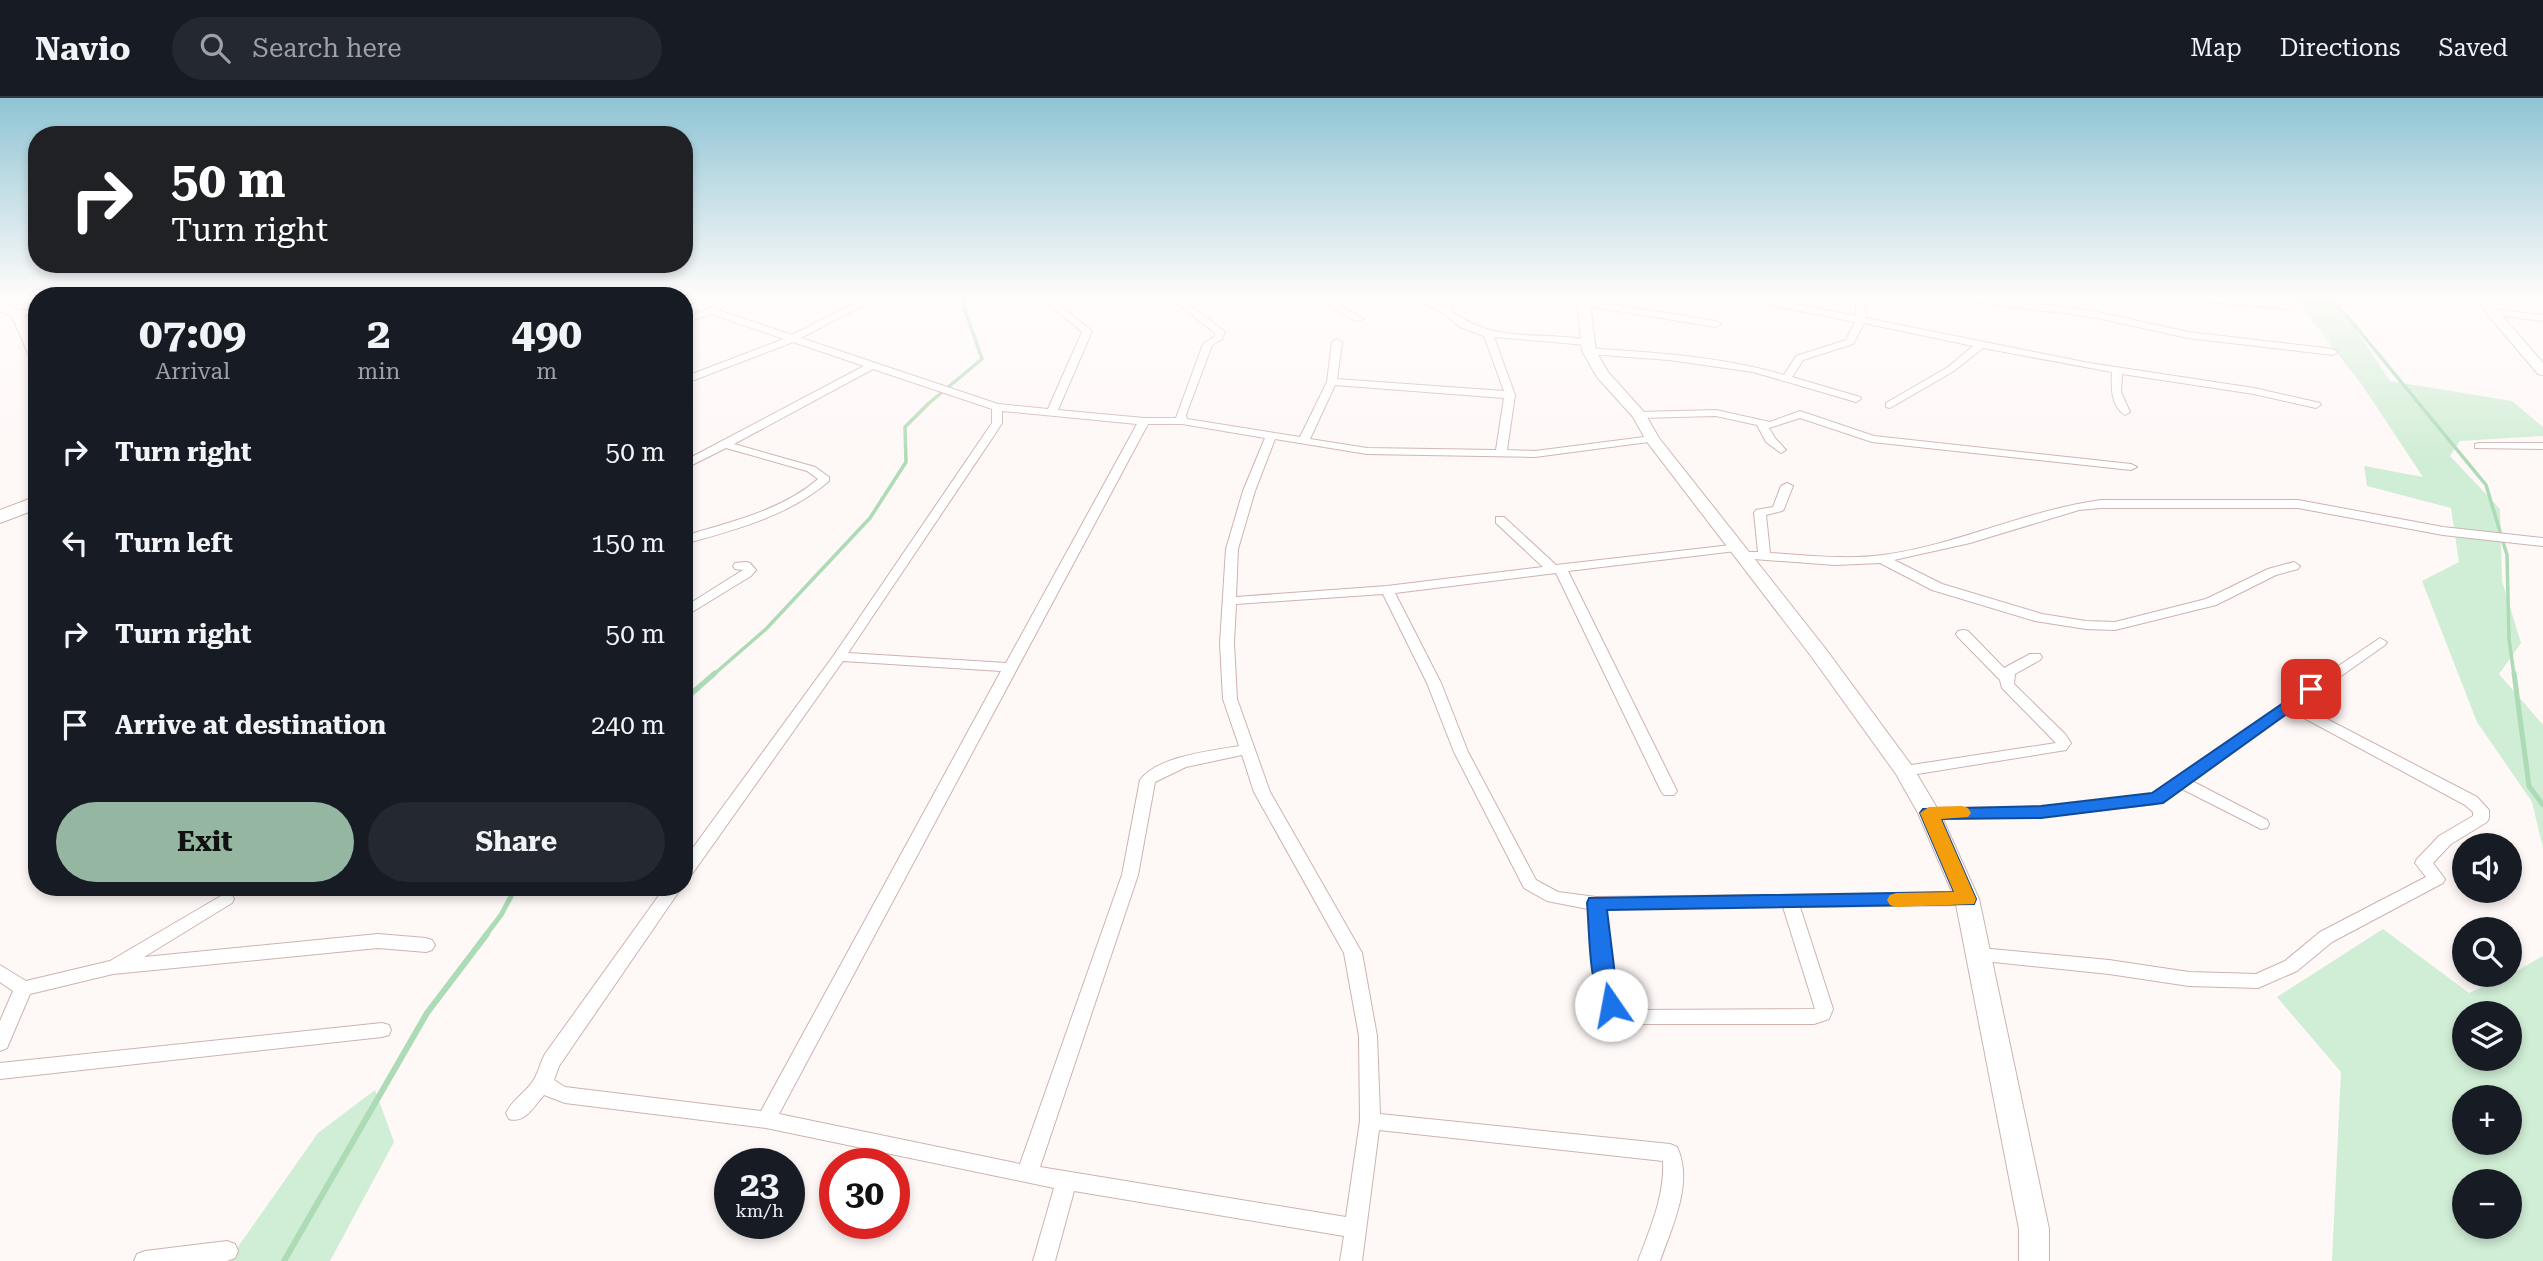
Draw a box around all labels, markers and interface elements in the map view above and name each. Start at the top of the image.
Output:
search box [172,17,662,80]
text: Navio [35,29,130,68]
icon: search [196,29,234,67]
text: Search here [252,33,401,63]
text: Map [2190,34,2242,62]
text: Directions [2280,34,2400,62]
text: Saved [2438,34,2508,62]
text: 50 m [171,152,286,209]
icon: right [56,154,147,245]
text: Turn right [171,211,328,249]
text: 07:09 [139,309,246,358]
text: 2 [367,309,391,358]
text: 490 [511,309,582,358]
text: Arrival [155,358,230,385]
text: min [357,358,400,385]
text: m [536,358,557,385]
icon: right [56,433,94,471]
text: Turn right [115,437,251,467]
text: 50 m [606,437,665,467]
icon: left [56,524,94,562]
text: Turn left [115,528,233,558]
text: 150 m [591,528,665,558]
icon: right [56,615,94,653]
text: Turn right [115,619,251,649]
text: 50 m [606,619,665,649]
pin [2281,659,2341,719]
icon: arrive [2292,670,2330,708]
icon: arrive [56,706,94,744]
text: Arrive at destination [115,710,386,740]
text: 240 m [591,710,665,740]
button: Exit [56,802,354,882]
button: Share [368,802,665,882]
map controls [2452,833,2522,1239]
button: sound [2452,833,2522,903]
button: search [2452,917,2522,987]
position arrow [1574,968,1648,1042]
button: layers [2452,1001,2522,1071]
button: + [2452,1085,2522,1155]
speed limit sign: 30 [819,1148,910,1239]
text: 23 [740,1164,779,1205]
button: − [2452,1169,2522,1239]
text: km/h [735,1200,784,1221]

